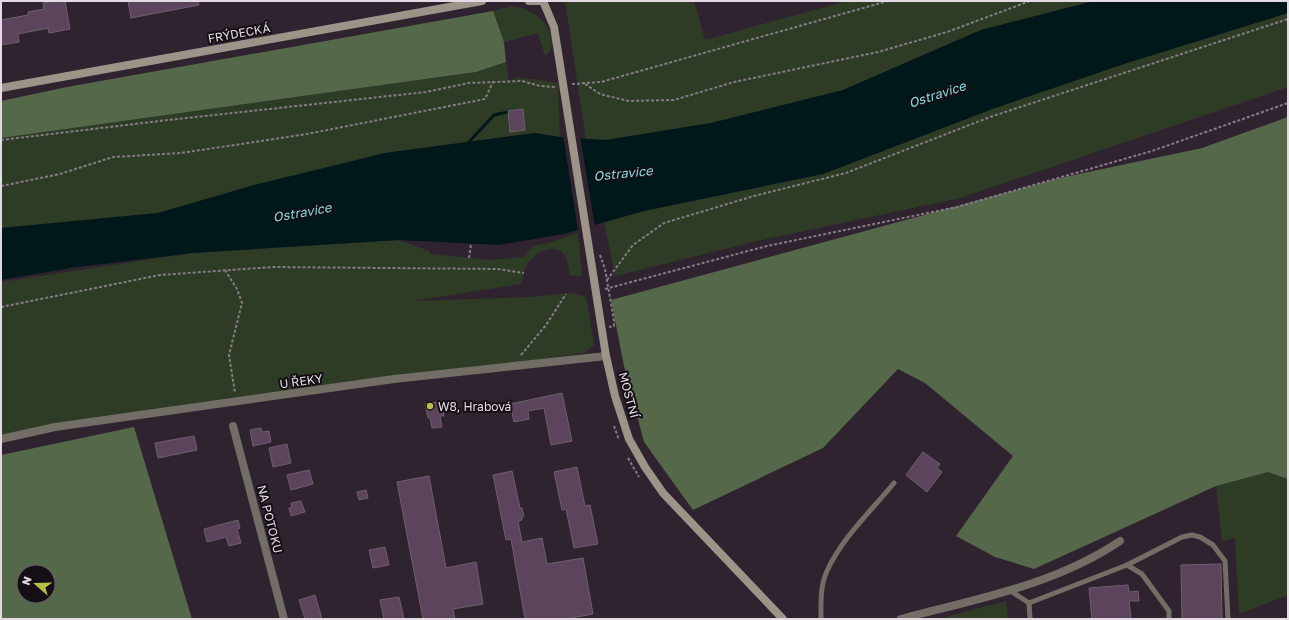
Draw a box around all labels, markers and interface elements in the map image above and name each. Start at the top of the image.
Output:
street label: FRÝDECKÁ [207,20,271,46]
water label: Ostravice [906,77,969,111]
water label: Ostravice [593,162,655,184]
water label: Ostravice [271,199,334,225]
street label: MOSTNÍ [616,370,643,421]
street label: U ŘEKY [279,371,324,391]
place label: W8, Hrabová [438,399,511,414]
marker: W8, Hrabová [425,401,435,411]
street label: NA POTOKU [254,483,286,555]
north arrow [16,564,56,604]
text: N [19,574,34,587]

